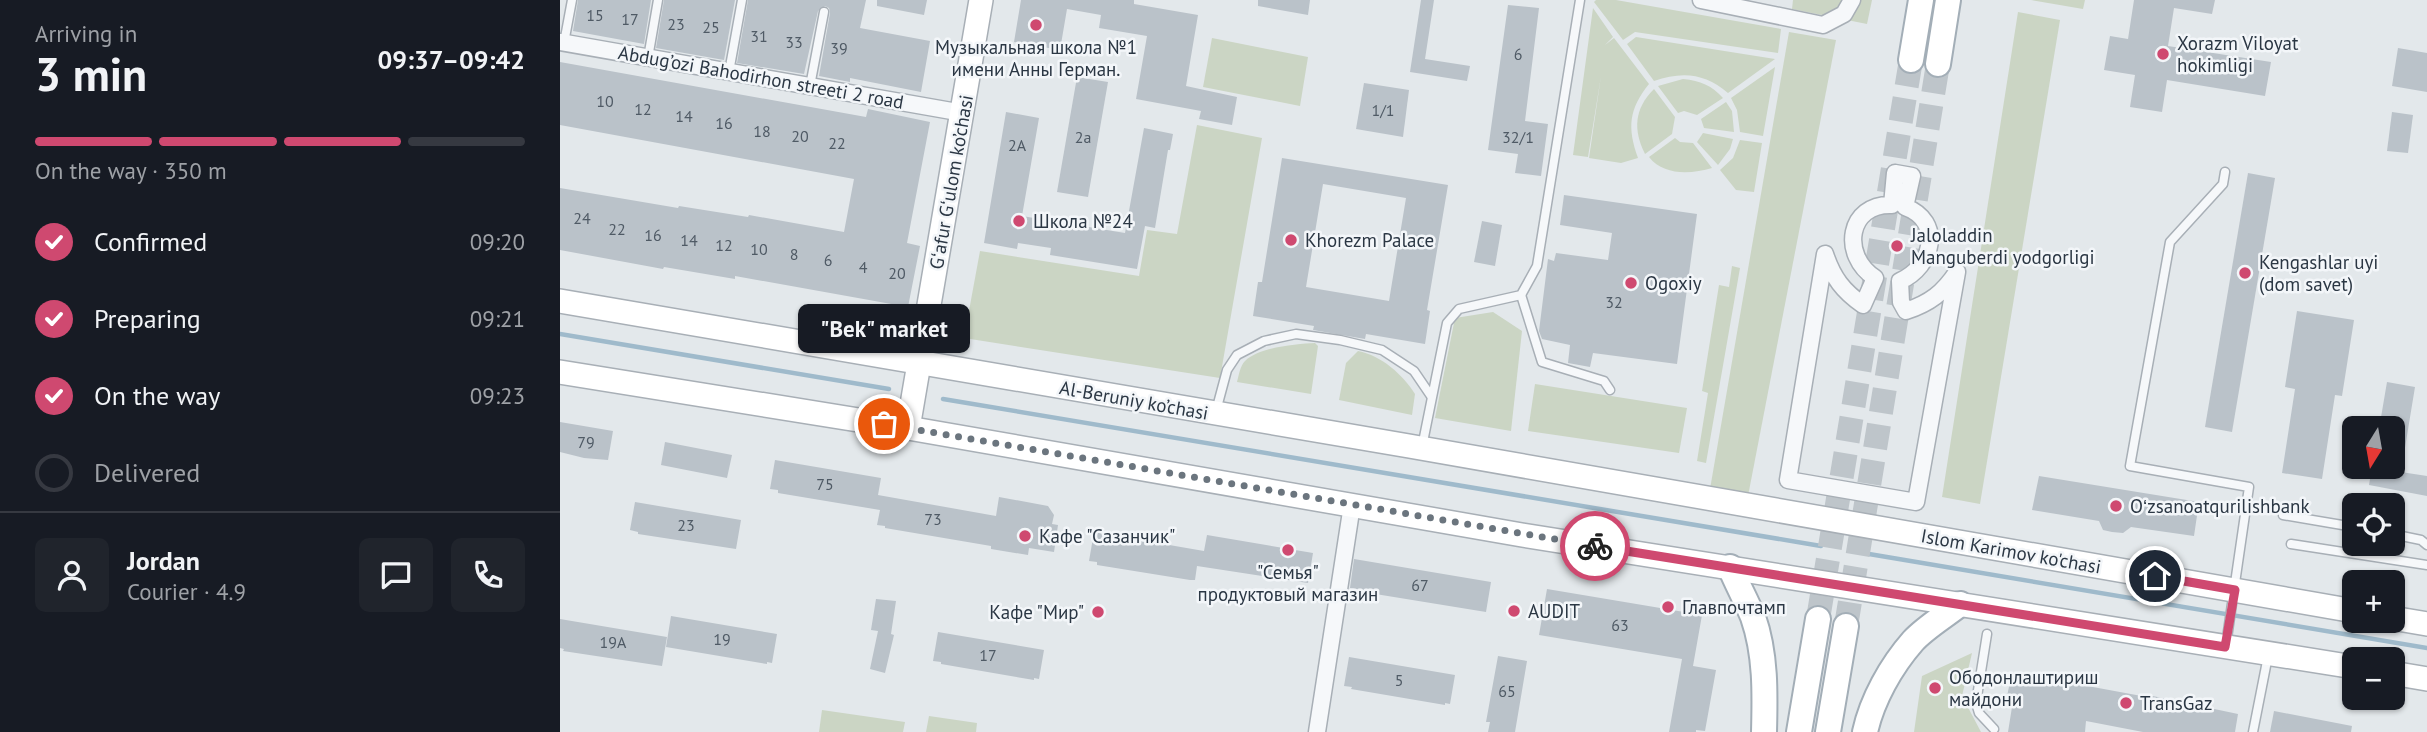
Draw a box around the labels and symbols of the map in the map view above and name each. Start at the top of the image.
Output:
house number: 15 [586,5,604,25]
house number: 17 [621,9,639,29]
house number: 23 [667,14,685,34]
house number: 25 [702,17,720,37]
marker: Музыкальная школа №1 имени Анны Герман. [1028,17,1044,33]
house number: 31 [750,26,768,46]
place label: Xorazm Viloyat hokimligi [2177,31,2299,77]
house number: 33 [785,32,803,52]
place label: Музыкальная школа №1 имени Анны Герман. [935,35,1137,81]
house number: 39 [830,38,848,58]
street label: Abdug’ozi Bahodirhon streeti 2 road [616,40,906,114]
house number: 6 [1514,44,1522,64]
marker: Xorazm Viloyat hokimligi [2155,46,2171,62]
house number: 10 [596,91,614,111]
street label: Gʻafur Gʻulom ko’chasi [924,93,978,271]
house number: 12 [634,99,652,119]
house number: 1/1 [1371,100,1395,120]
house number: 14 [675,106,693,126]
house number: 16 [715,113,733,133]
house number: 18 [753,121,771,141]
house number: 20 [791,126,809,146]
house number: 2a [1075,127,1091,147]
house number: 32/1 [1502,127,1534,147]
house number: 22 [828,133,846,153]
house number: 2A [1008,135,1027,155]
house number: 24 [573,208,591,228]
place label: Школа №24 [1033,209,1133,233]
marker: Школа №24 [1011,213,1027,229]
house number: 22 [608,219,626,239]
place label: Jaloladdin Manguberdi yodgorligi [1910,223,2095,269]
house number: 16 [644,225,662,245]
place label: Khorezm Palace [1305,228,1434,252]
house number: 14 [680,230,698,250]
marker: Khorezm Palace [1283,232,1299,248]
house number: 12 [715,235,733,255]
marker: Jaloladdin Manguberdi yodgorligi [1889,238,1905,254]
house number: 10 [750,239,768,259]
house number: 8 [790,244,798,264]
house number: 6 [824,250,832,270]
place label: Kengashlar uyi (dom savet) [2259,250,2378,296]
house number: 4 [859,257,868,277]
house number: 20 [888,263,906,283]
marker: Kengashlar uyi (dom savet) [2237,265,2253,281]
place label: Ogoxiy [1645,271,1702,295]
marker: Ogoxiy [1623,275,1639,291]
house number: 32 [1605,292,1623,312]
callout: "Bek" market [798,305,970,354]
street label: Al-Beruniy ko’chasi [1058,375,1210,425]
pin [854,394,914,454]
north arrow [2342,416,2404,480]
house number: 79 [577,432,595,452]
house number: 75 [816,474,834,494]
place label: Oʻzsanoatqurilishbank [2130,494,2310,518]
marker: Oʻzsanoatqurilishbank [2108,498,2124,514]
house number: 73 [924,509,942,529]
courier [1560,511,1630,581]
house number: 23 [677,515,695,535]
street label: Islom Karimov ko'chasi [1919,523,2103,579]
place label: Кафе "Сазанчик" [1039,524,1175,548]
marker: Кафе "Сазанчик" [1017,528,1033,544]
marker: "Семья" продуктовый магазин [1280,542,1296,558]
pin [2125,546,2185,606]
place label: "Семья" продуктовый магазин [1198,560,1378,606]
house number: 67 [1411,575,1429,595]
place label: Главпочтамп [1682,595,1786,619]
place label: AUDIT [1528,599,1580,623]
marker: Главпочтамп [1660,599,1676,615]
place label: Кафе "Мир" [989,600,1084,624]
marker: AUDIT [1506,603,1522,619]
marker: Кафе "Мир" [1090,604,1106,620]
house number: 63 [1611,615,1629,635]
house number: 19 [713,629,731,649]
house number: 19A [600,632,627,652]
house number: 17 [979,645,997,665]
place label: Ободонлаштириш майдони [1949,665,2099,711]
house number: 5 [1395,670,1403,690]
marker: Ободонлаштириш майдони [1927,680,1943,696]
house number: 65 [1498,681,1516,701]
place label: TransGaz [2140,691,2212,715]
marker: TransGaz [2118,695,2134,711]

